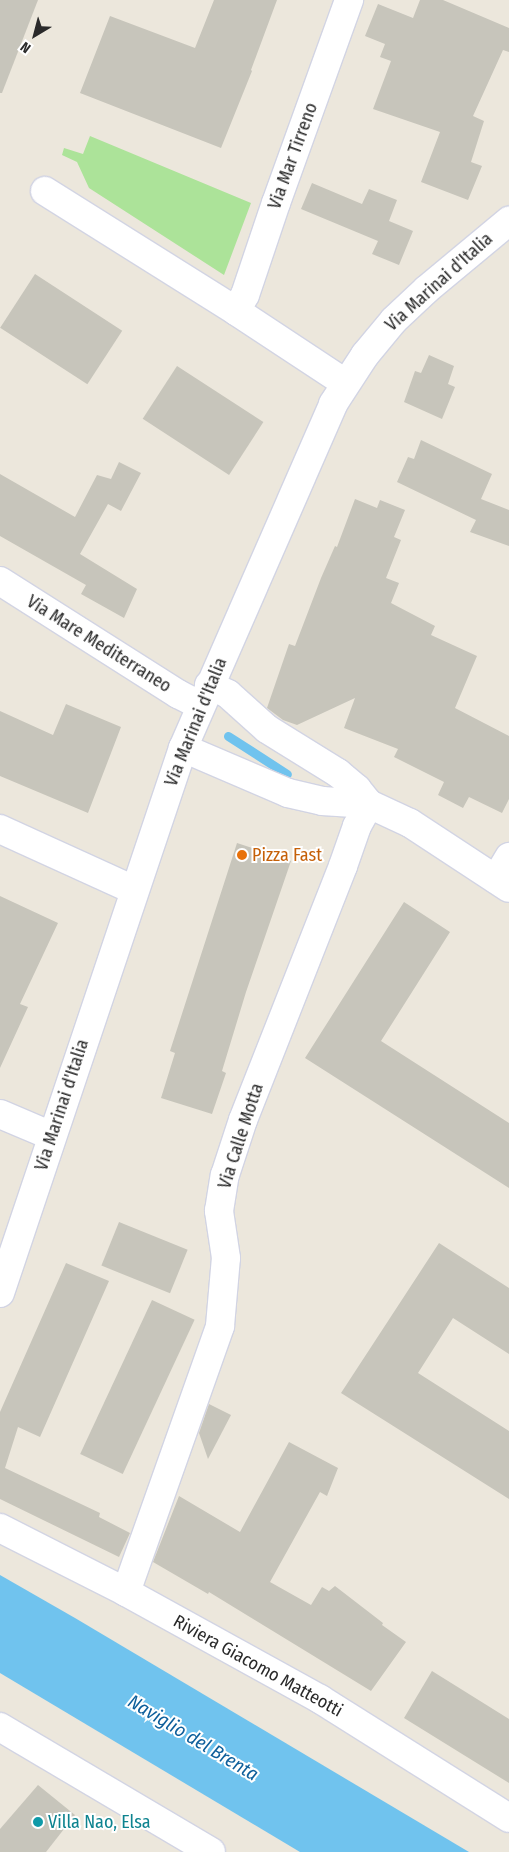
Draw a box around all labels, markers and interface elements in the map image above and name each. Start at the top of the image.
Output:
north arrow [10,10,60,60]
text: N [17,38,34,57]
street label: Via Mar Tirreno [264,100,322,212]
street label: Via Marinai d'Italia [381,228,497,336]
street label: Via Mare Mediterraneo [23,591,175,697]
street label: Via Marinai d'Italia [160,655,232,789]
place label: Pizza Fast [252,844,322,866]
marker: Pizza Fast [236,849,248,861]
street label: Via Marinai d'Italia [31,1037,93,1173]
street label: Via Calle Motta [214,1081,268,1191]
street label: Riviera Giacomo Matteotti [170,1610,346,1722]
water label: Naviglio del Brenta [124,1690,262,1786]
place label: Villa Nao, Elsa [48,1811,151,1833]
marker: Villa Nao, Elsa [32,1816,44,1828]

